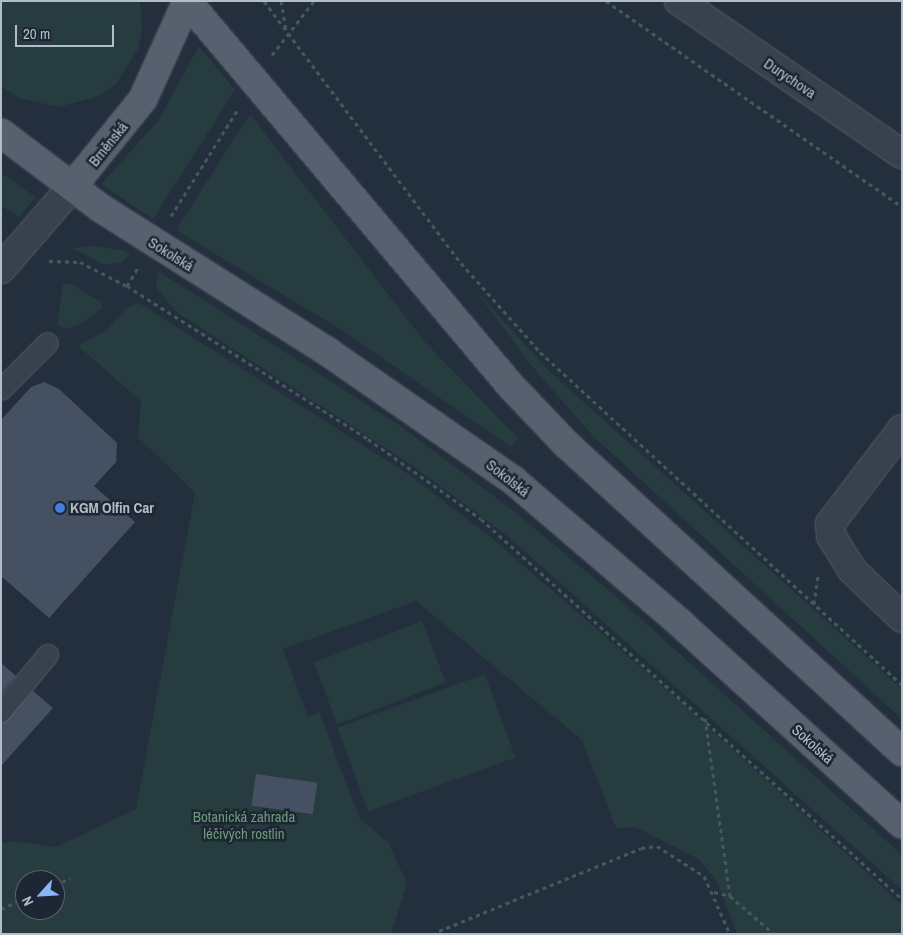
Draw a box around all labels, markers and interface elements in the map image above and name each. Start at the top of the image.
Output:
scale bar [18,15,116,47]
text: 20 m [23,23,50,44]
street label: Durychova [761,54,819,102]
street label: Brněnská [85,118,131,170]
street label: Sokolská [145,233,197,275]
street label: Sokolská [483,456,533,500]
place label: KGM Olfin Car [70,499,154,517]
marker: KGM Olfin Car [54,502,66,514]
street label: Sokolská [788,721,838,767]
park label: Botanická zahrada léčivých rostlin [193,807,295,842]
north arrow [15,870,65,920]
text: N [18,893,37,909]

